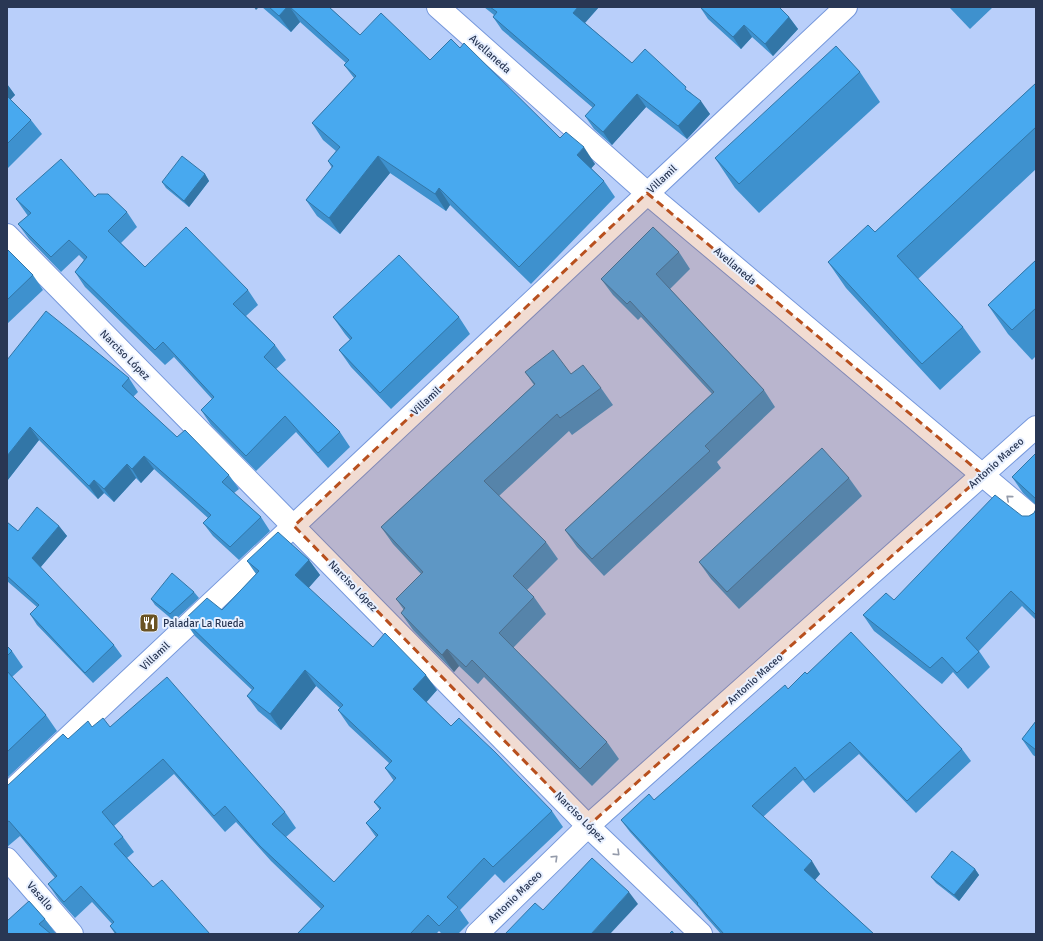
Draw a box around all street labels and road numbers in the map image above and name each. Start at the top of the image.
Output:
street label: Avellaneda [466,32,514,76]
street label: Villamil [644,162,680,196]
street label: Avellaneda [711,244,759,288]
street label: Narciso López [97,327,153,383]
street label: Villamil [408,384,444,418]
street label: Antonio Maceo [966,435,1027,491]
street label: Narciso López [326,558,381,614]
street label: Villamil [137,639,173,673]
street label: Antonio Maceo [725,651,786,707]
street label: Narciso López [552,789,608,845]
street label: Antonio Maceo [485,868,545,926]
street label: Vasallo [24,879,56,913]

